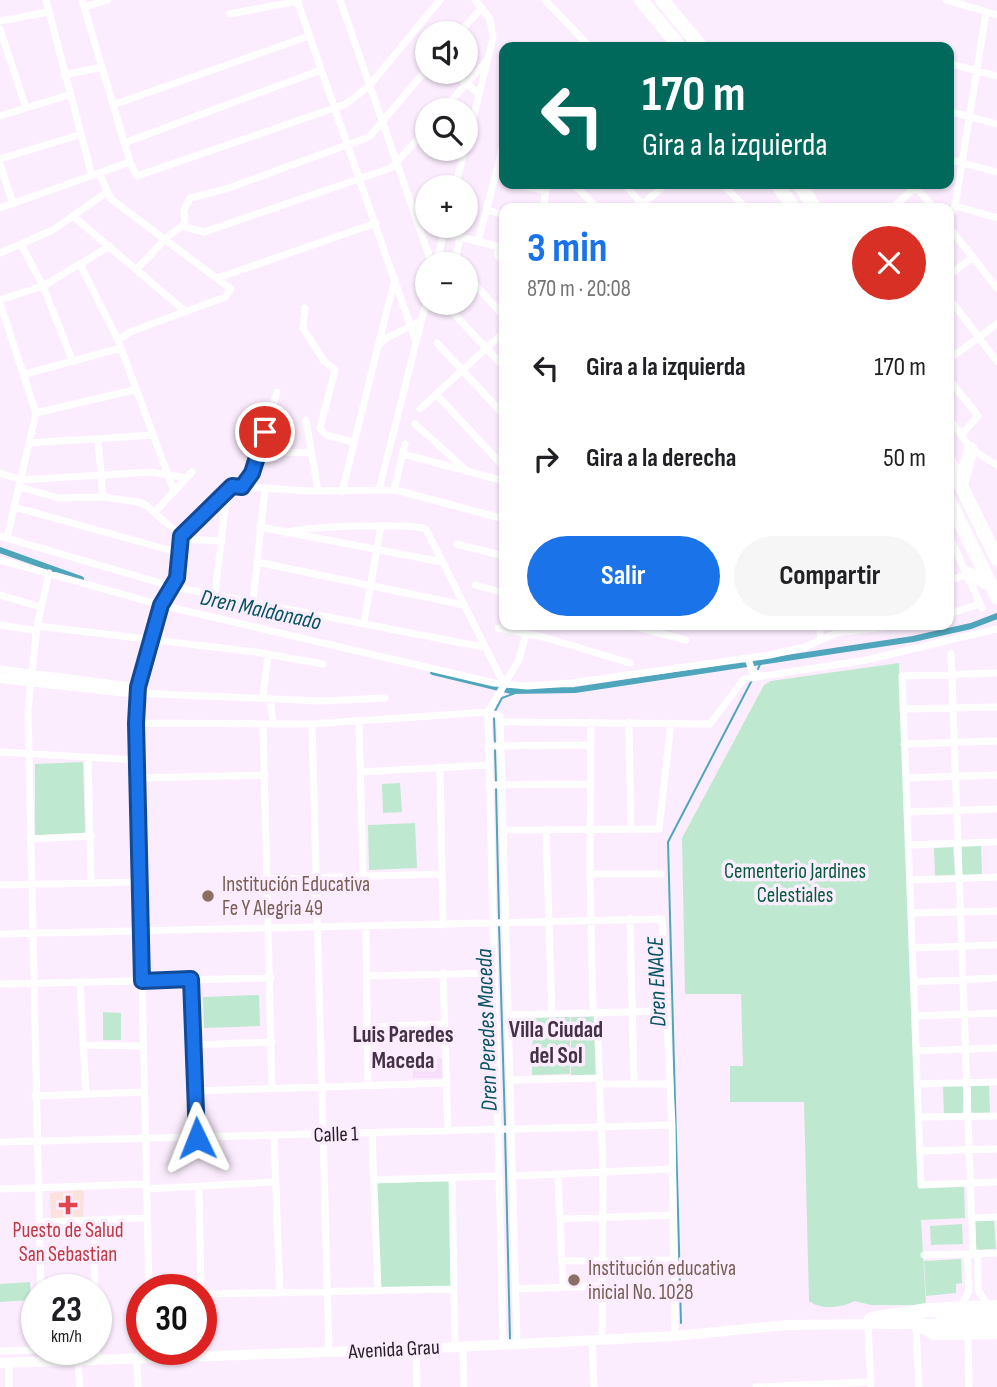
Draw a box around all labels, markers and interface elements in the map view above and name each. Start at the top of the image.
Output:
map controls [415,21,478,315]
button: sound [415,21,478,84]
text: 170 m [642,66,746,125]
icon: left [527,70,618,161]
button: search [415,98,478,161]
text: Gira a la izquierda [642,126,828,165]
button: + [415,175,478,238]
text: 3 min [527,223,607,274]
button: close [852,226,926,300]
button: − [415,252,478,315]
text: 870 m · 20:08 [527,275,631,303]
icon: left [527,349,565,387]
text: Gira a la izquierda [586,352,746,383]
text: 170 m [874,352,926,383]
pin [235,402,295,462]
icon: arrive [246,413,284,451]
icon: right [527,440,565,478]
text: Gira a la derecha [586,443,736,474]
text: 50 m [883,443,926,474]
button: Salir [527,536,720,616]
button: Compartir [734,536,926,616]
water label: Dren Maldonado [198,584,324,637]
park label: Cementerio Jardines Celestiales [724,859,866,908]
place label: Institución Educativa Fe Y Alegria 49 [222,872,370,921]
marker: Institución Educativa Fe Y Alegria 49 [200,888,216,904]
water label: Dren ENACE [641,936,673,1027]
water label: Dren Peredes Maceda [470,948,504,1112]
district label: Villa Ciudad del Sol [509,1016,603,1070]
district label: Luis Paredes Maceda [352,1021,454,1075]
position arrow [160,1101,234,1175]
street label: Calle 1 [313,1121,360,1148]
marker: Puesto de Salud San Sebastian [58,1195,78,1215]
place label: Puesto de Salud San Sebastian [13,1218,123,1267]
place label: Institución educativa inicial No. 1028 [588,1256,736,1305]
marker: Institución educativa inicial No. 1028 [566,1272,582,1288]
speed limit sign: 30 [126,1274,217,1365]
text: 23 [51,1289,82,1332]
text: km/h [51,1326,82,1347]
street label: Avenida Grau [347,1335,440,1364]

